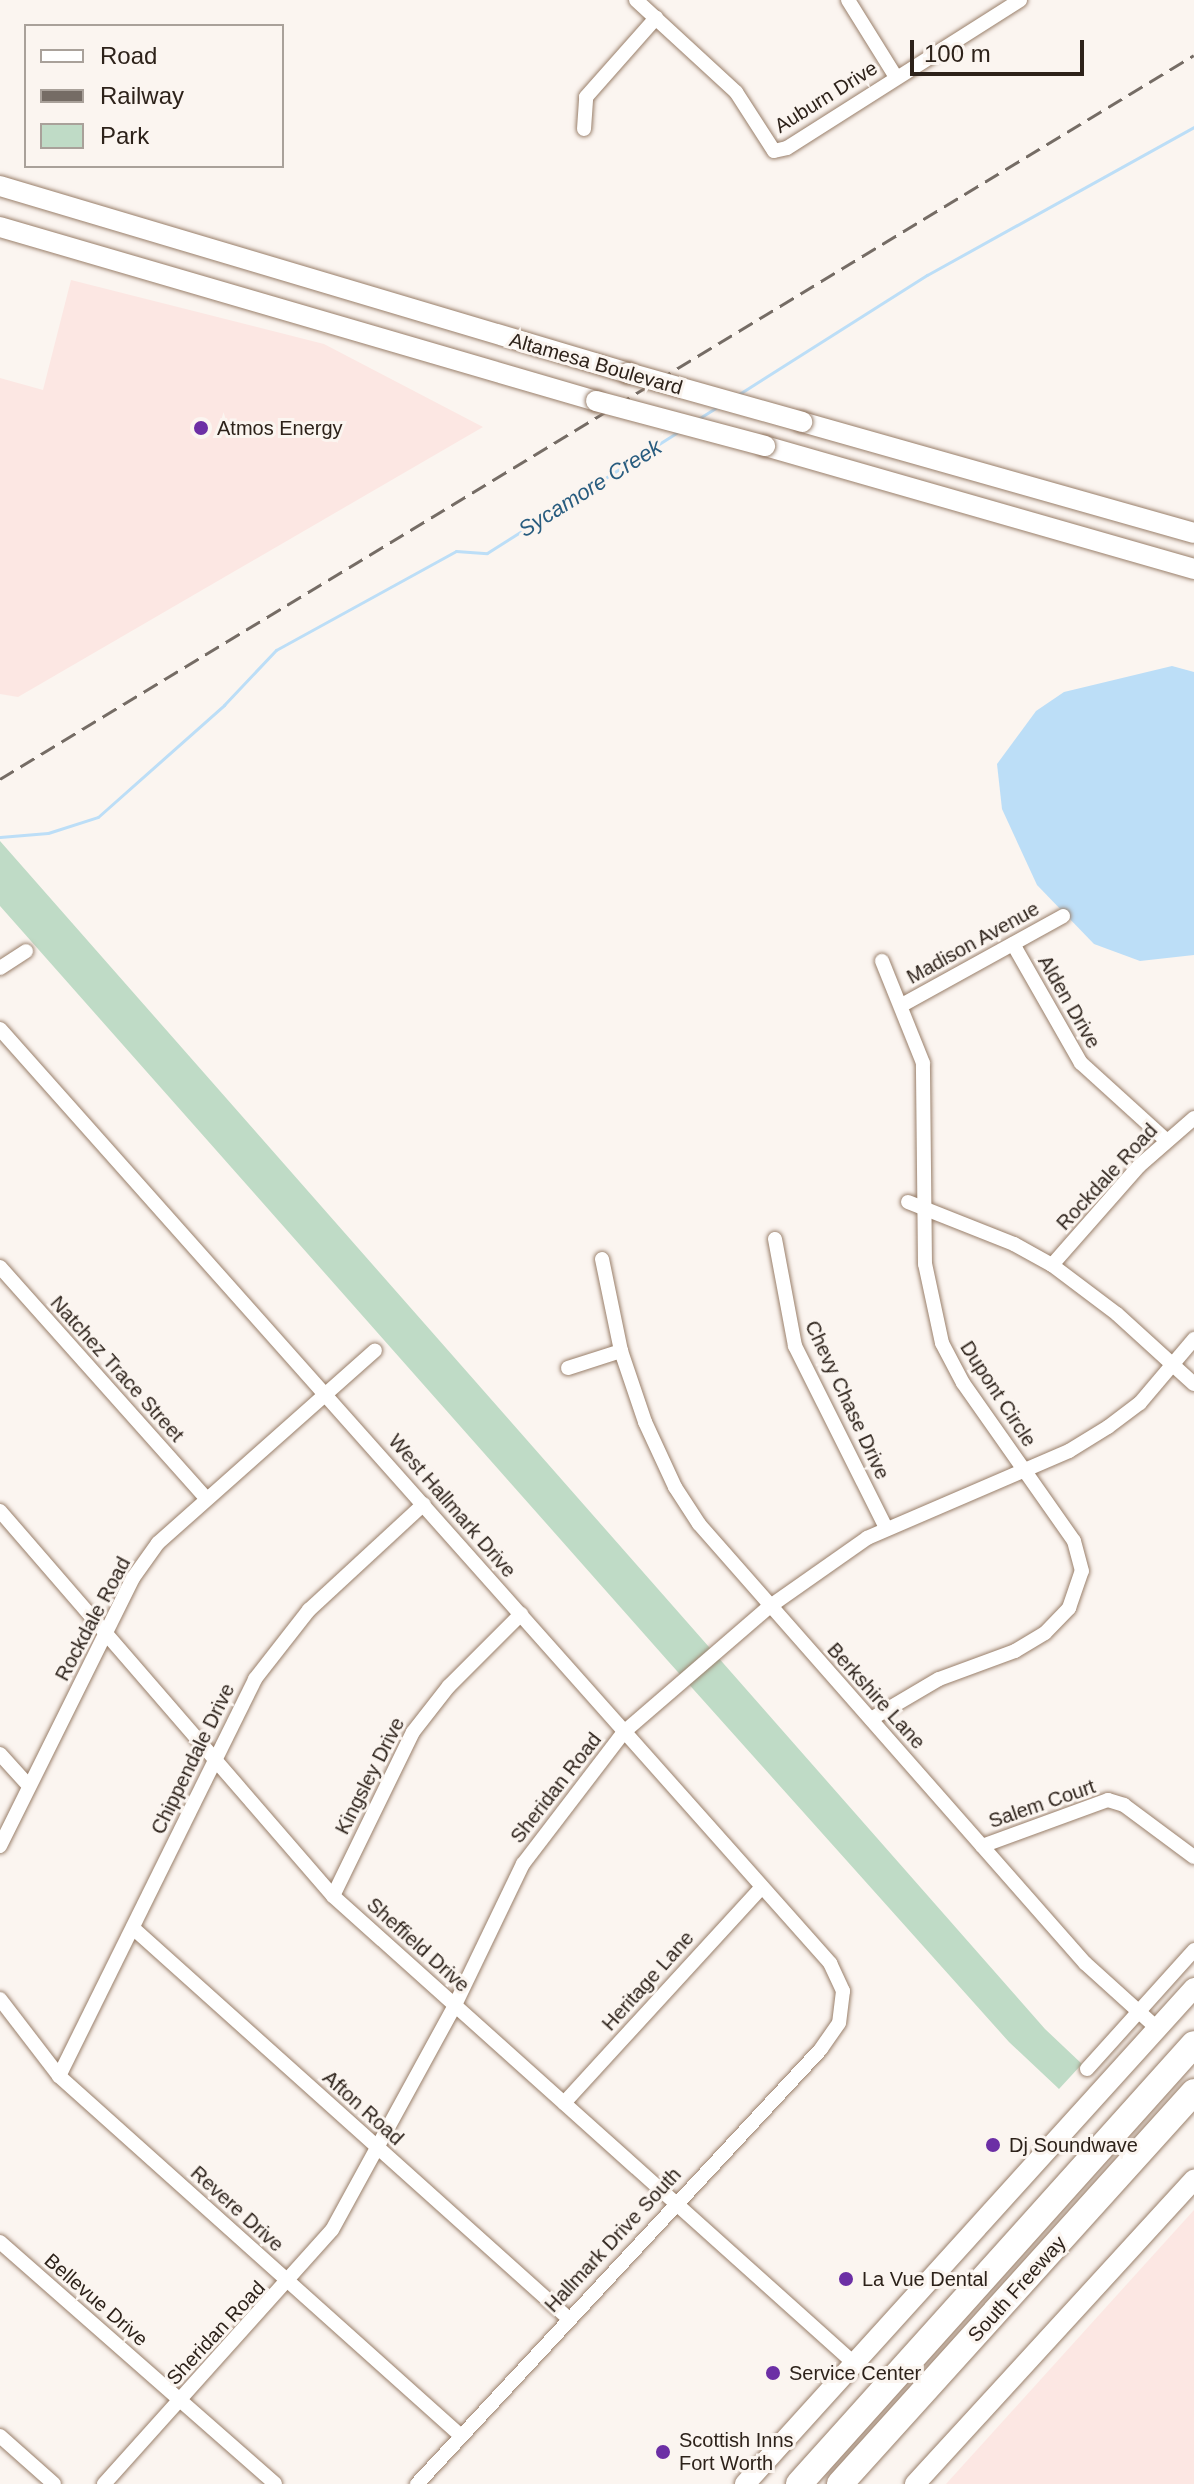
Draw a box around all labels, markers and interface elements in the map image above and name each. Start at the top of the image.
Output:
legend [24,24,284,168]
scale bar [914,24,1088,74]
text: 100 m [924,40,991,67]
text: Road [100,42,157,69]
street label: Auburn Drive [770,56,882,138]
text: Railway [100,82,184,109]
text: Park [100,122,149,149]
street label: Altamesa Boulevard [507,328,685,400]
place label: Atmos Energy [217,416,343,440]
marker: Atmos Energy [192,419,210,437]
water label: Sycamore Creek [514,433,666,543]
street label: Madison Avenue [902,896,1044,990]
street label: Alden Drive [1033,951,1105,1053]
street label: Rockdale Road [1052,1119,1162,1235]
street label: Natchez Trace Street [45,1291,189,1447]
street label: Chevy Chase Drive [800,1317,894,1483]
street label: Dupont Circle [955,1337,1041,1451]
street label: West Hallmark Drive [383,1429,521,1583]
street label: Rockdale Road [50,1553,136,1685]
street label: Berkshire Lane [822,1638,930,1754]
street label: Chippendale Drive [146,1680,240,1838]
street label: Kingsley Drive [330,1714,410,1838]
street label: Sheridan Road [505,1728,607,1848]
street label: Salem Court [986,1775,1098,1833]
street label: Sheffield Drive [362,1893,474,1997]
street label: Heritage Lane [597,1926,699,2036]
street label: Afton Road [318,2066,408,2150]
place label: Dj Soundwave [1009,2133,1138,2157]
marker: Dj Soundwave [984,2136,1002,2154]
street label: Revere Drive [186,2161,288,2257]
street label: Hallmark Drive South [540,2163,686,2317]
street label: South Freeway [963,2231,1071,2347]
street label: Bellevue Drive [39,2249,153,2351]
place label: La Vue Dental [862,2267,988,2291]
marker: La Vue Dental [837,2270,855,2288]
street label: Sheridan Road [162,2276,270,2390]
place label: Service Center [789,2361,921,2385]
marker: Service Center [764,2364,782,2382]
place label: Scottish Inns Fort Worth [679,2428,794,2475]
marker: Scottish Inns Fort Worth [654,2443,672,2461]

